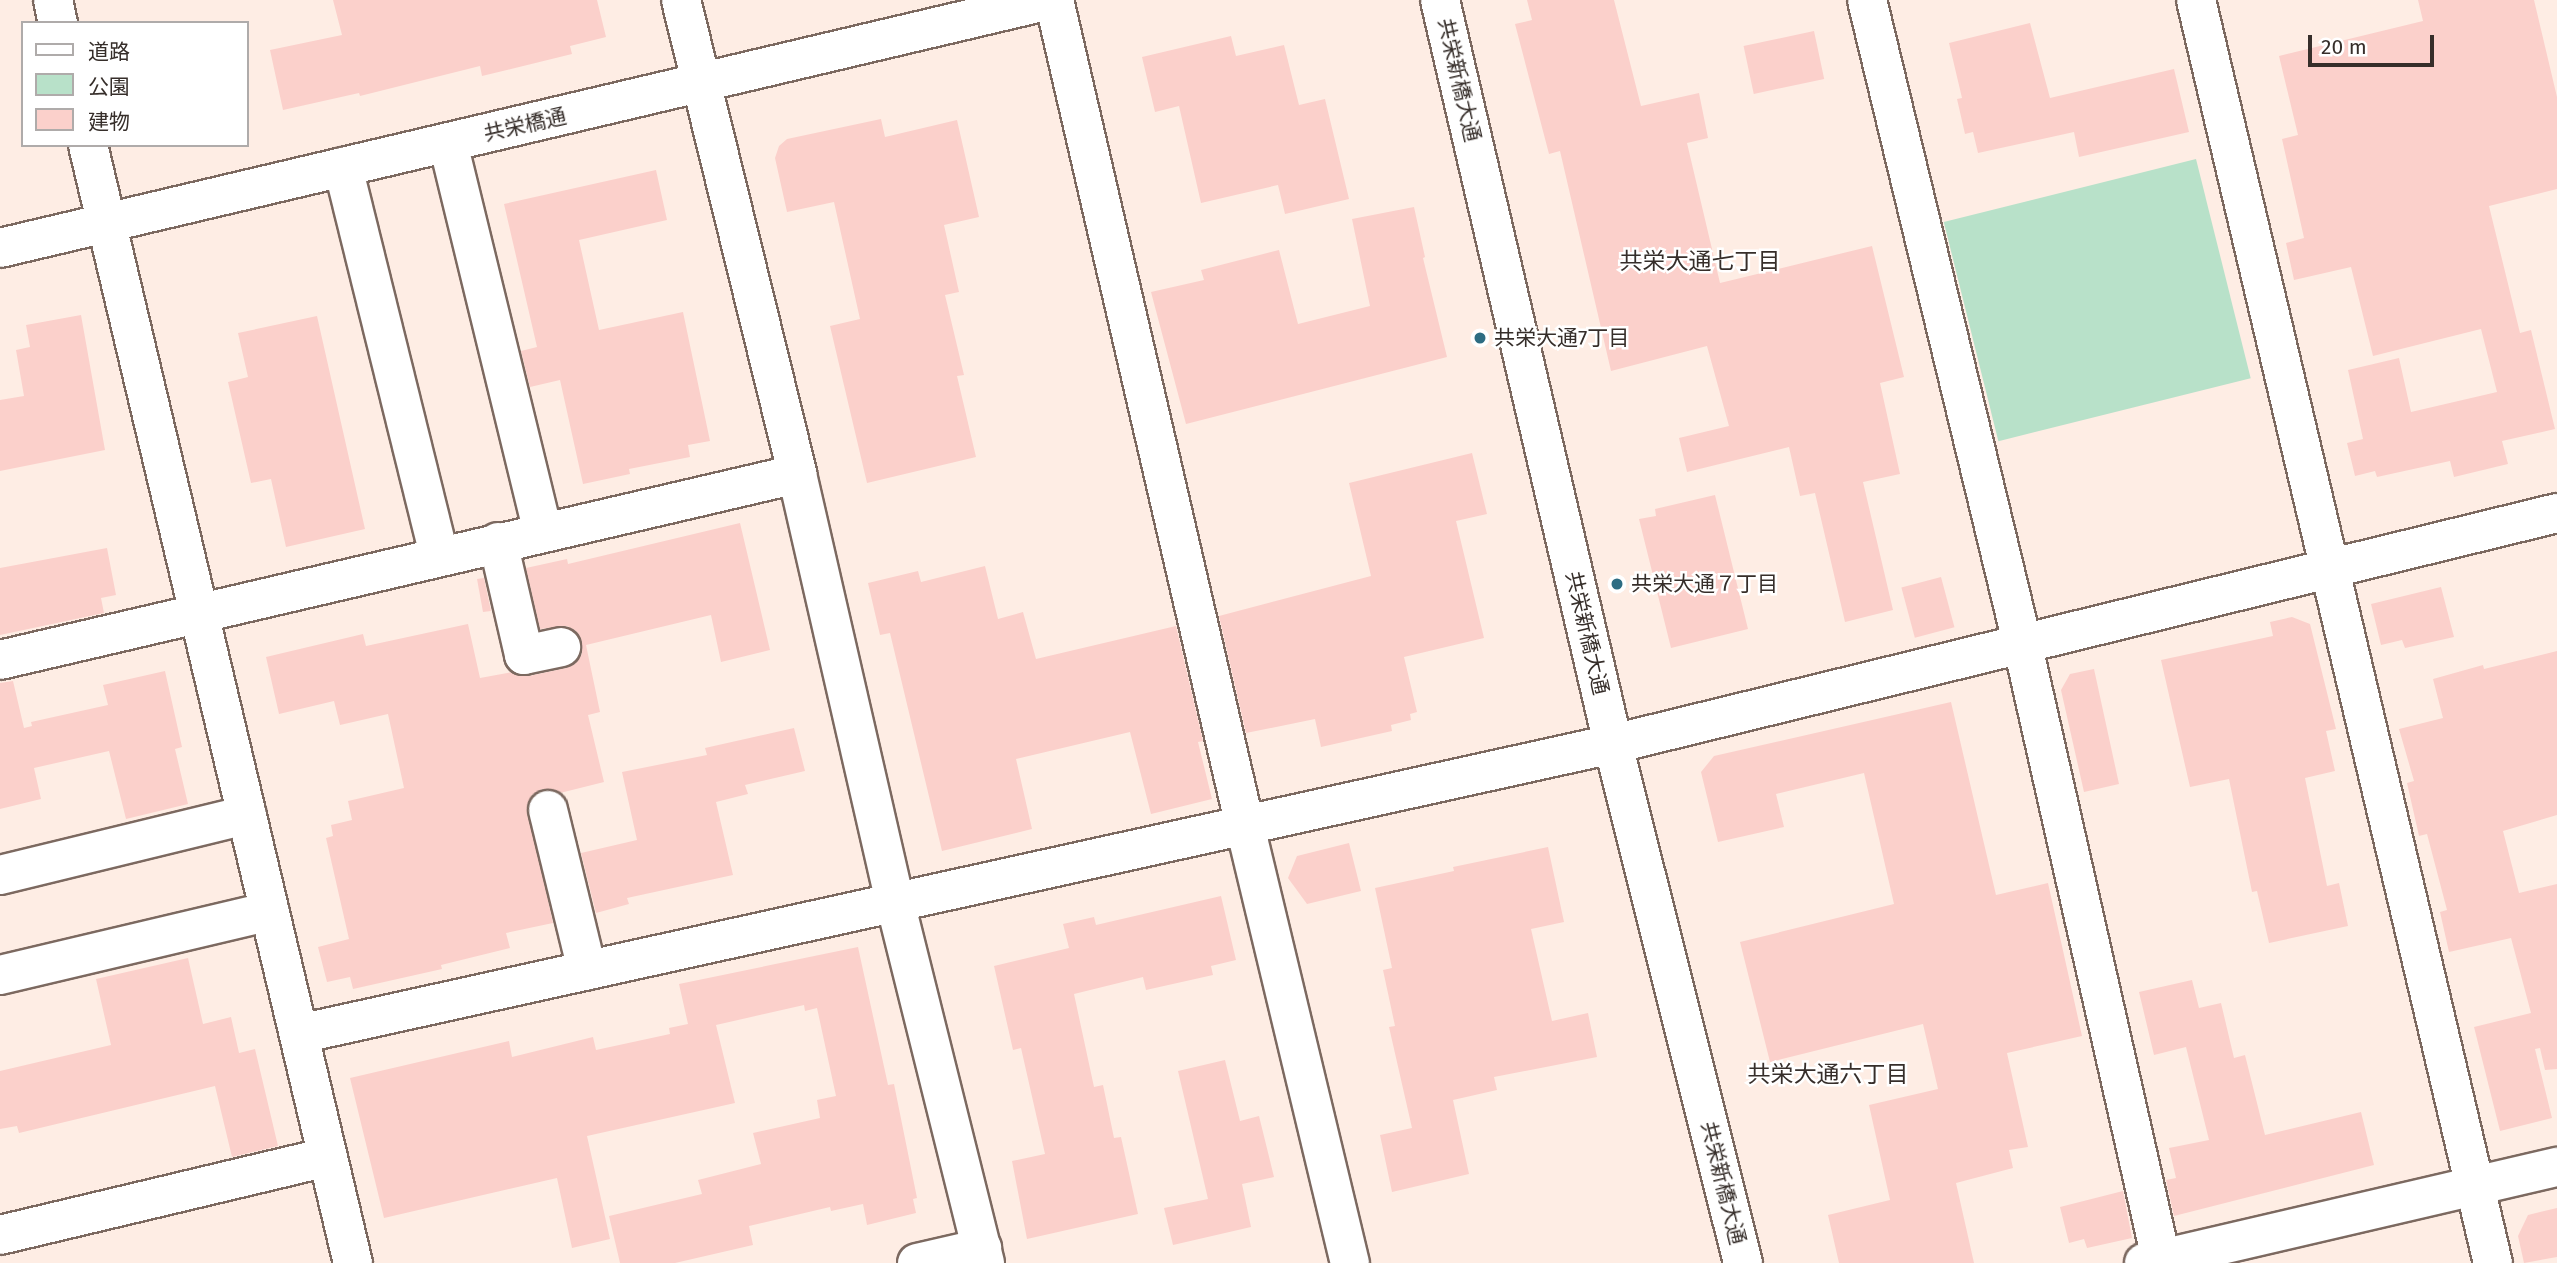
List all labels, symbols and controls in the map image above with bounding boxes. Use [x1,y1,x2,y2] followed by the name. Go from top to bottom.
[1433,16,1485,144] street label: 共栄新橋大通
[21,21,248,147] legend
[2312,21,2438,65] scale bar
[2321,34,2367,60] text: 20 m
[88,39,130,65] text: 道路
[88,74,130,100] text: 公園
[481,103,569,147] street label: 共栄橋通
[88,109,130,135] text: 建物
[1620,247,1780,275] district label: 共栄大通七丁目
[1494,325,1629,351] place label: 共栄大通7丁目
[1472,330,1488,346] marker: 共栄大通7丁目
[1561,569,1613,697] street label: 共栄新橋大通
[1631,571,1778,597] place label: 共栄大通７丁目
[1609,576,1625,592] marker: 共栄大通７丁目
[1748,1060,1908,1088] district label: 共栄大通六丁目
[1696,1119,1750,1247] street label: 共栄新橋大通

